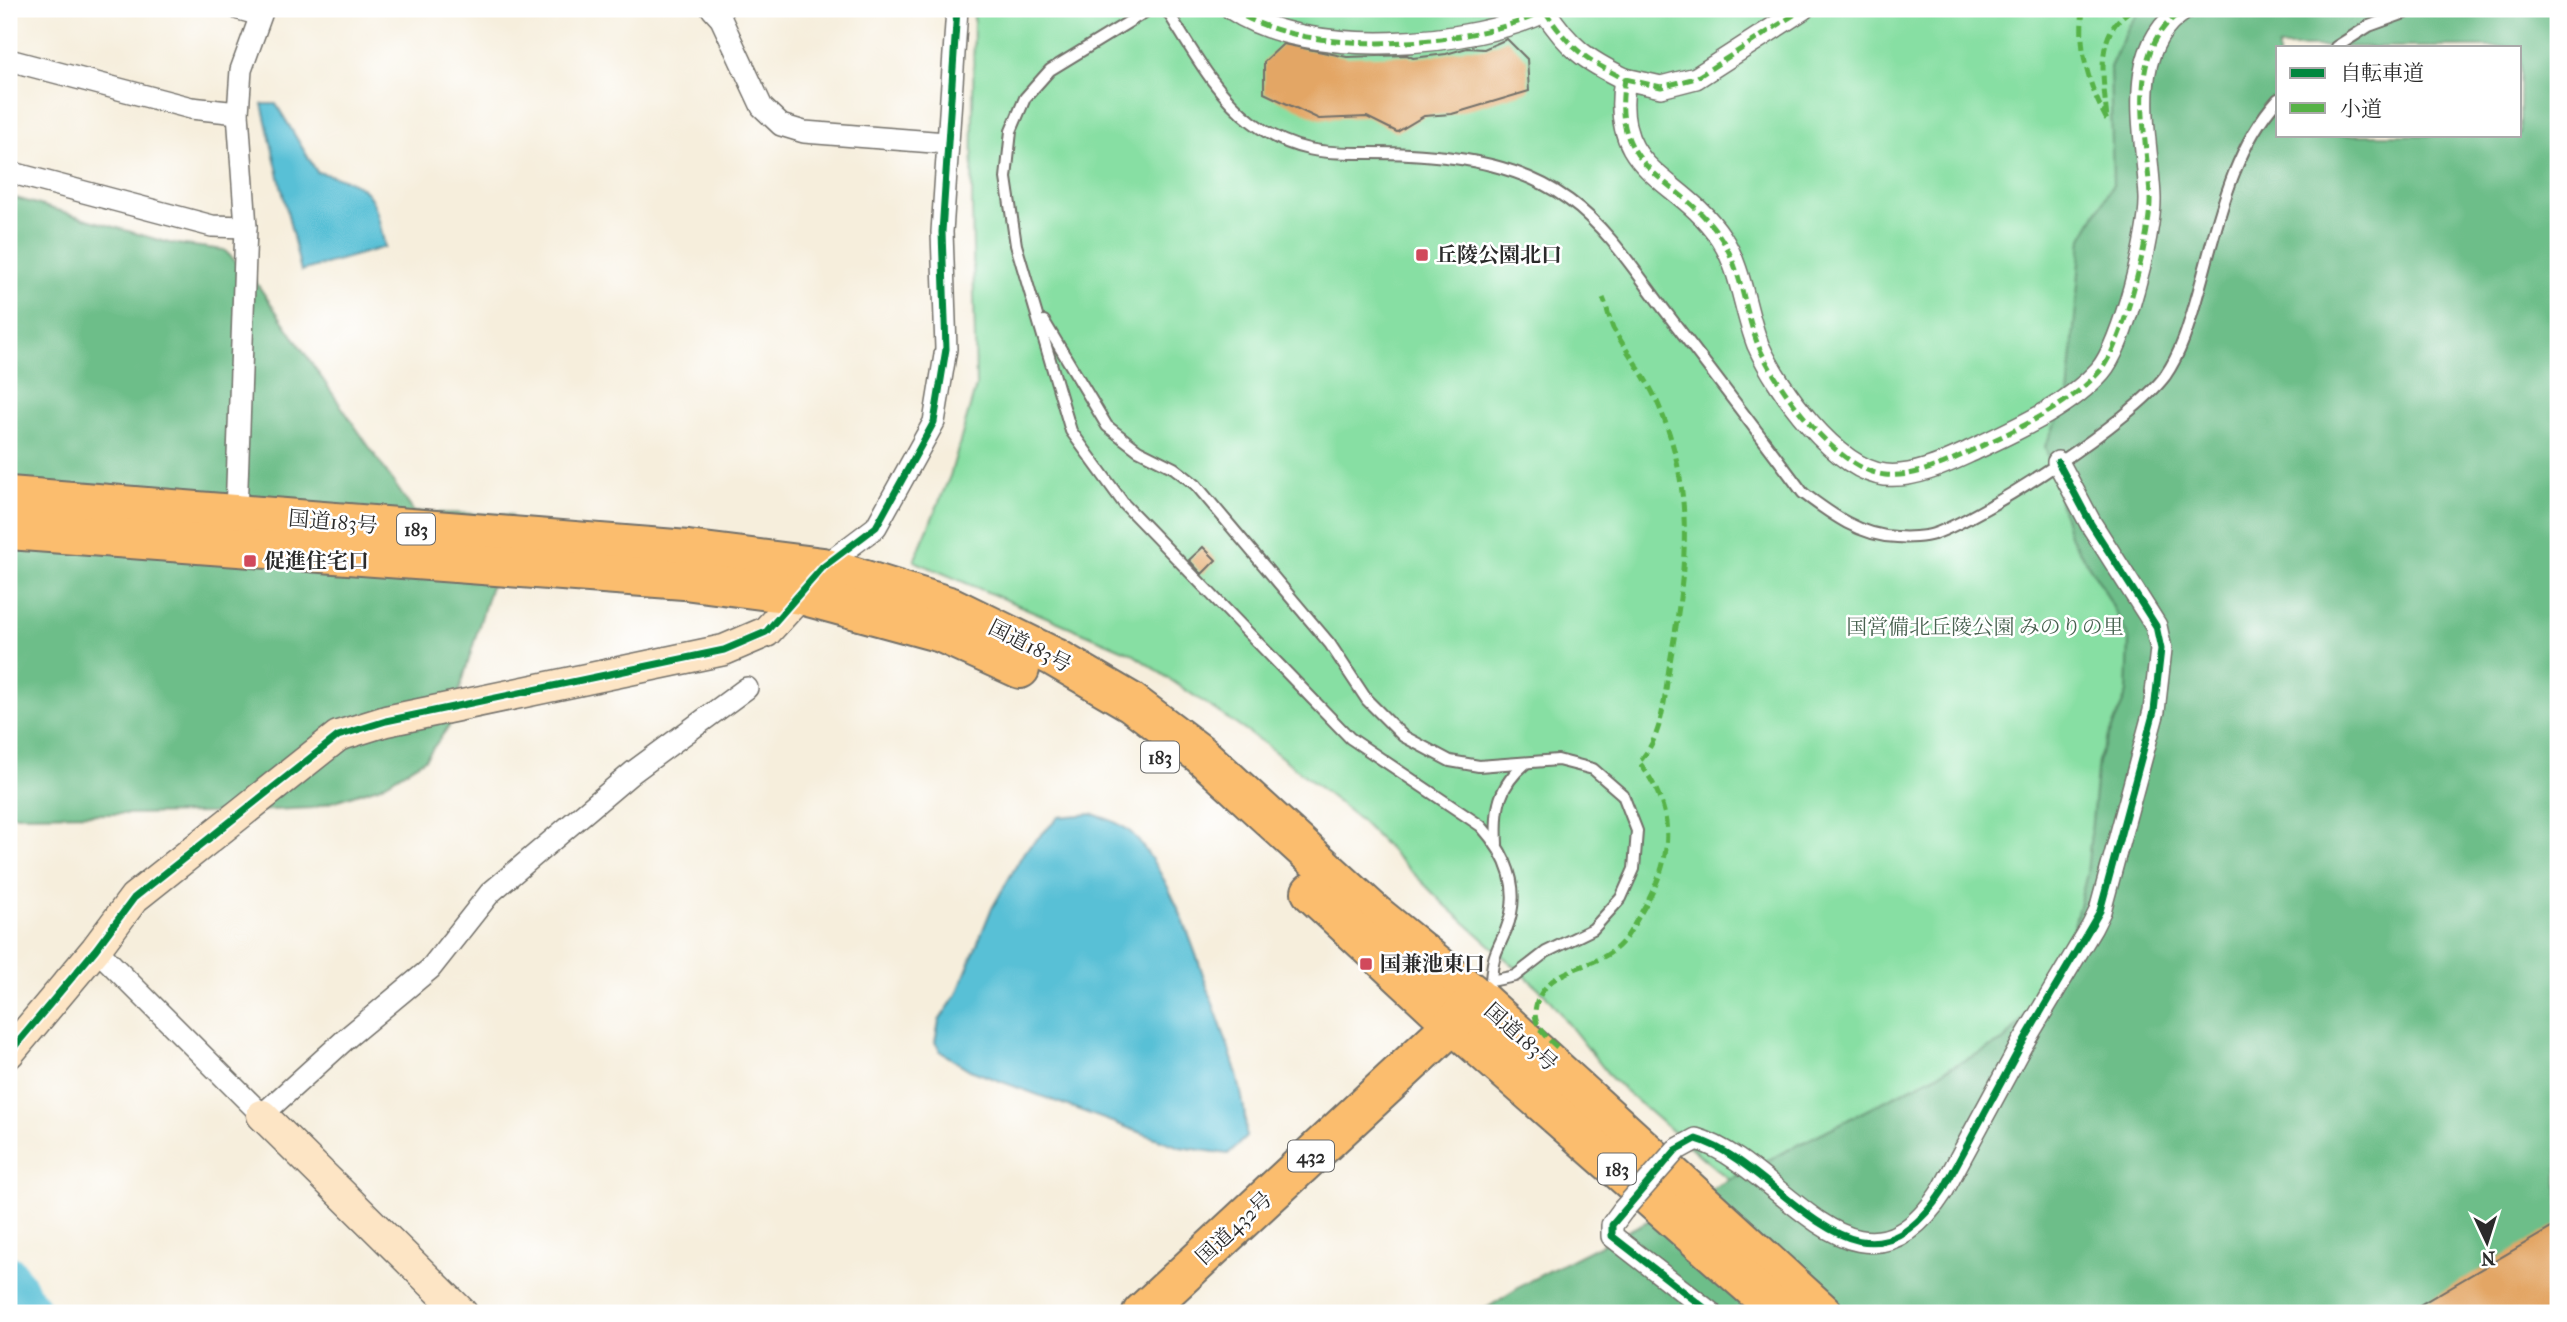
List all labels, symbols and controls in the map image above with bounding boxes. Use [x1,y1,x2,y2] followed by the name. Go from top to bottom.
[2276,46,2522,136] legend
[2340,61,2424,85] text: 自転車道
[2340,97,2382,121] text: 小道
[1436,243,1562,267] place label: 丘陵公園北口
[1414,247,1430,263] marker: 丘陵公園北口
[287,506,379,538] street label: 国道183号
[397,514,435,544] road number: 183
[264,549,369,573] place label: 促進住宅口
[242,553,258,569] marker: 促進住宅口
[985,615,1075,677] street label: 国道183号
[1846,615,2124,639] park label: 国営備北丘陵公園 みのりの里
[1141,742,1179,772] road number: 183
[1380,952,1485,976] place label: 国兼池東口
[1358,956,1374,972] marker: 国兼池東口
[1480,998,1562,1076] street label: 国道183号
[1288,1140,1334,1172] road number: 432
[1598,1154,1636,1184] road number: 183
[1191,1187,1277,1269] street label: 国道432号
[2452,1206,2522,1276] north arrow
[2480,1246,2496,1269] text: N

